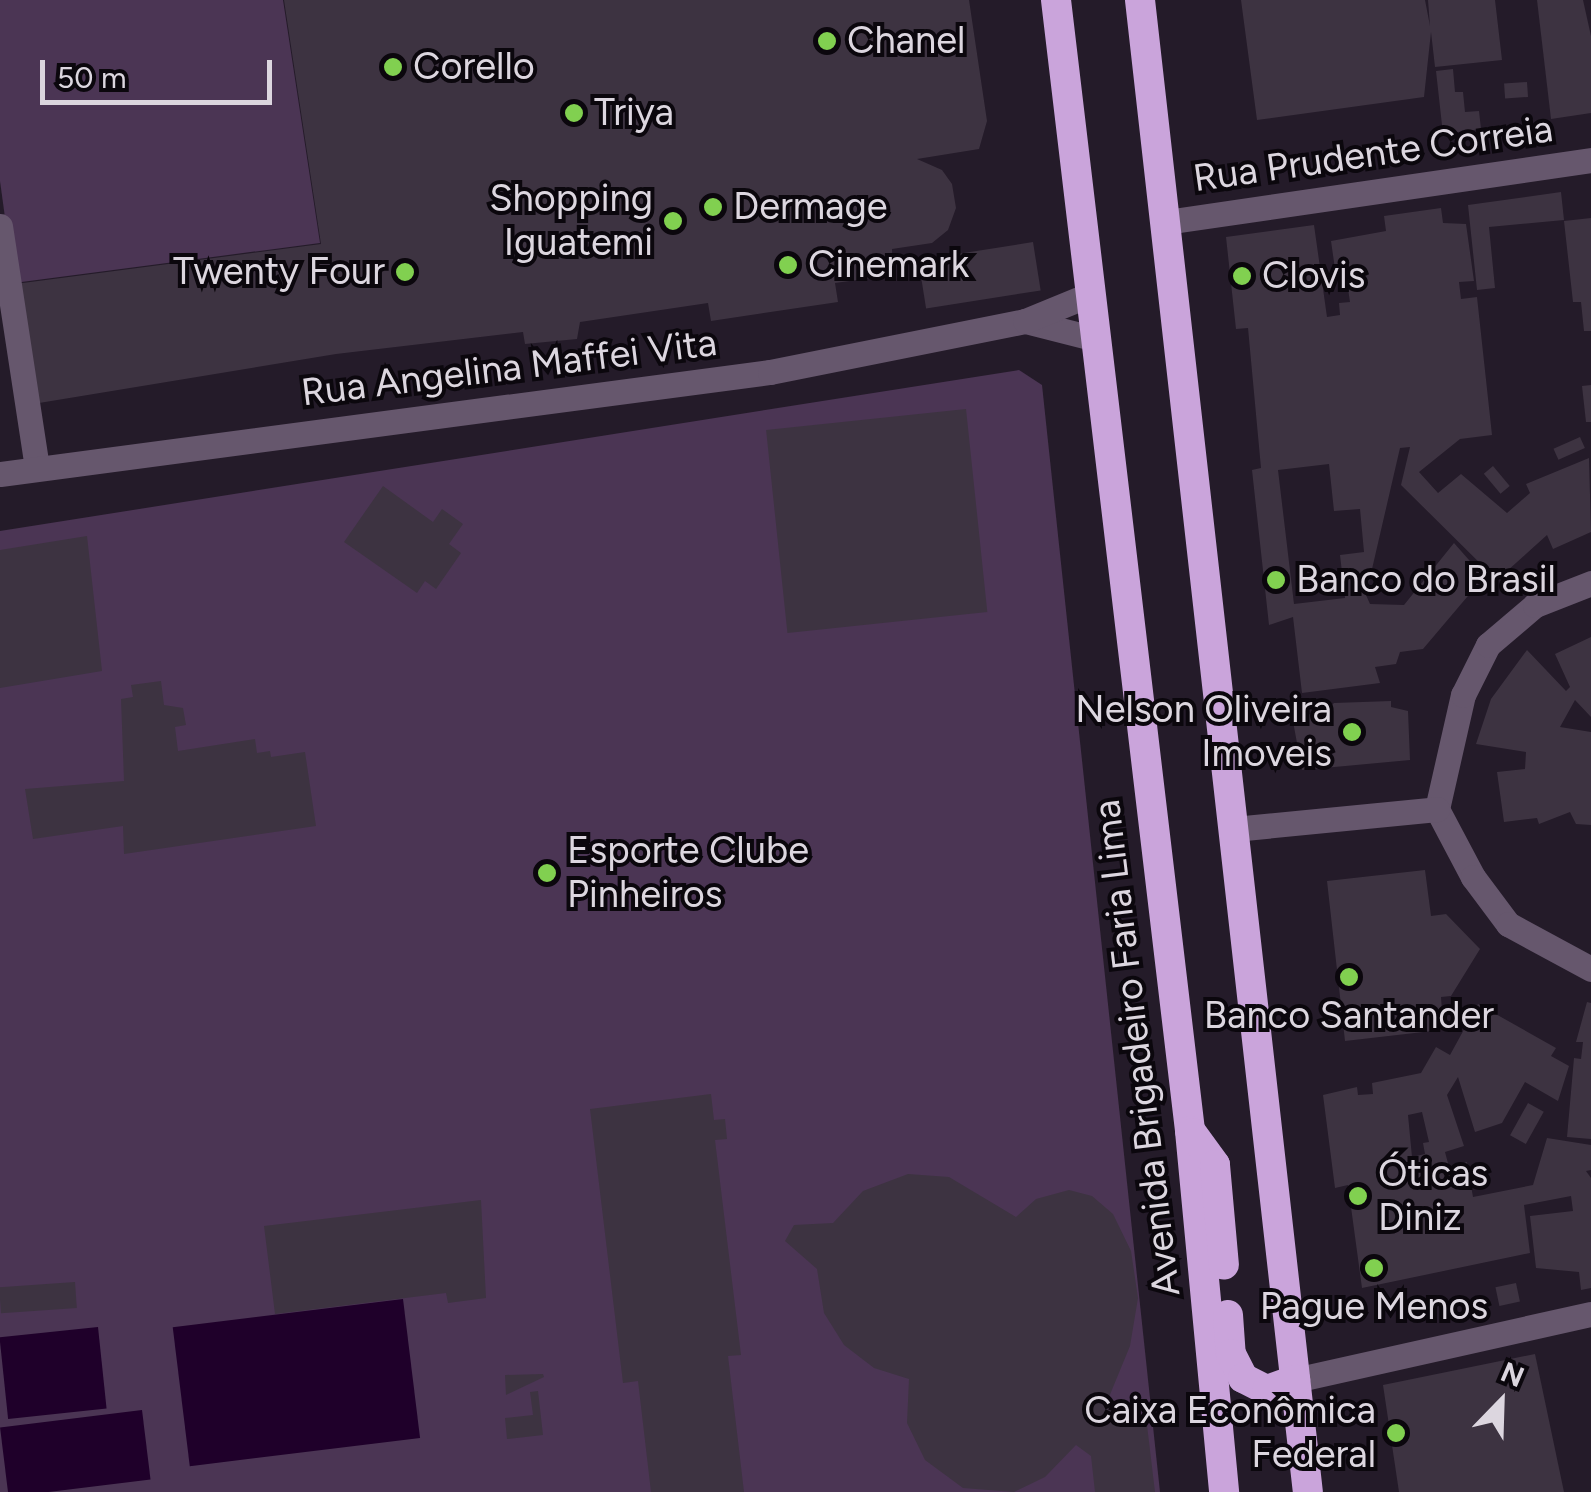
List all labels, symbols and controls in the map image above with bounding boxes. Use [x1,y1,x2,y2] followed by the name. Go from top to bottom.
[847,18,965,64] place label: Chanel
[816,30,838,52] marker: Chanel
[45,40,278,102] scale bar
[413,44,535,90] place label: Corello
[382,56,404,78] marker: Corello
[57,59,126,96] text: 50 m
[594,90,674,136] place label: Triya
[563,102,585,124] marker: Triya
[1190,106,1556,202] street label: Rua Prudente Correia
[489,176,653,266] place label: Shopping Iguatemi
[733,184,888,230] place label: Dermage
[702,196,724,218] marker: Dermage
[662,210,684,232] marker: Shopping Iguatemi
[808,242,969,288] place label: Cinemark
[173,249,385,295] place label: Twenty Four
[1262,253,1366,299] place label: Clovis
[777,254,799,276] marker: Cinemark
[394,261,416,283] marker: Twenty Four
[1231,265,1253,287] marker: Clovis
[299,320,719,416] street label: Rua Angelina Maffei Vita
[1296,557,1556,603] place label: Banco do Brasil
[1265,569,1287,591] marker: Banco do Brasil
[1075,687,1332,776] place label: Nelson Oliveira Imoveis
[1341,721,1363,743] marker: Nelson Oliveira Imoveis
[1084,797,1190,1299] street label: Avenida Brigadeiro Faria Lima
[567,828,809,918] place label: Esporte Clube Pinheiros
[536,862,558,884] marker: Esporte Clube Pinheiros
[1338,966,1360,988] marker: Banco Santander
[1204,993,1494,1039] place label: Banco Santander
[1378,1151,1488,1240] place label: Óticas Diniz
[1347,1185,1369,1207] marker: Óticas Diniz
[1363,1257,1385,1279] marker: Pague Menos
[1260,1284,1488,1330] place label: Pague Menos
[1451,1352,1551,1452] north arrow
[1496,1355,1529,1394] text: N
[1084,1388,1376,1478] place label: Caixa Econômica Federal
[1385,1422,1407,1444] marker: Caixa Econômica Federal

